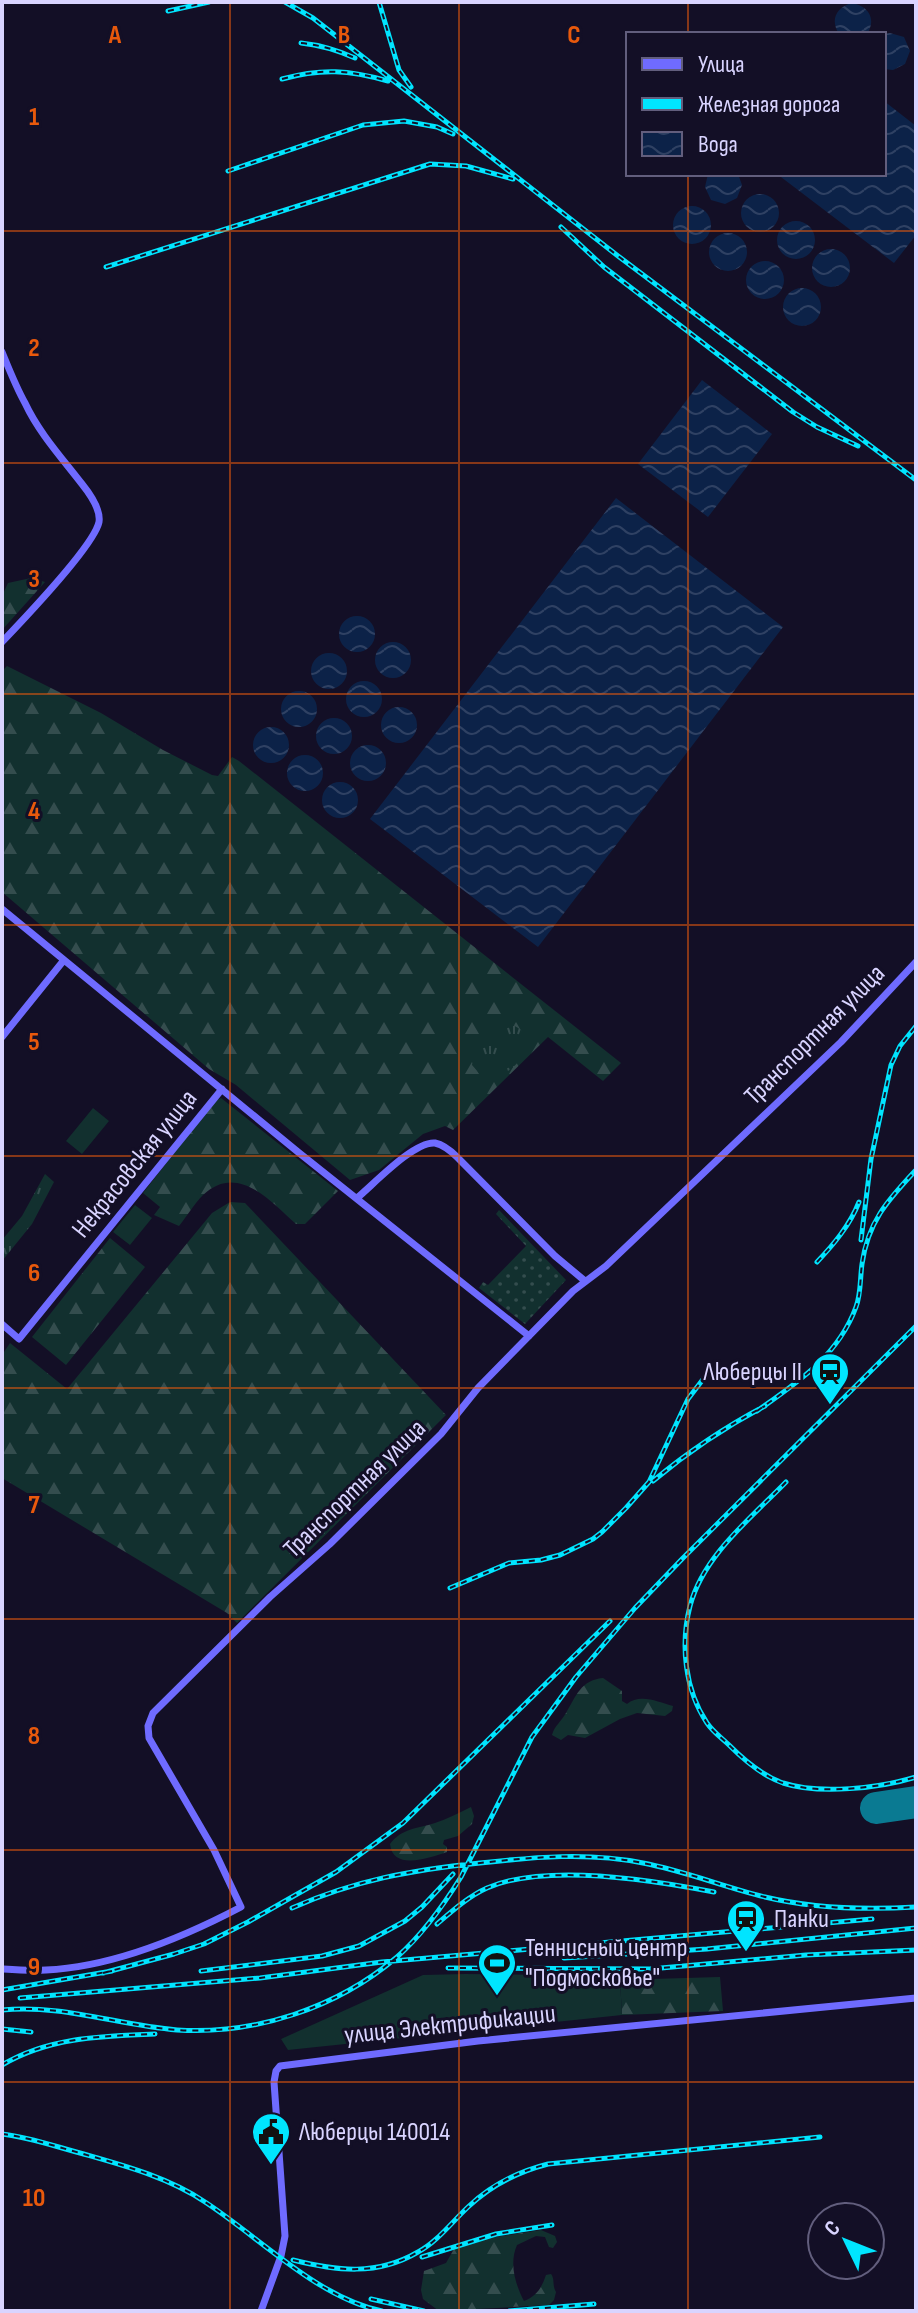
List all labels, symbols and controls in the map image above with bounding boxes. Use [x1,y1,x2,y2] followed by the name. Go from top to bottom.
[108,20,122,51] text: A
[338,20,350,51] text: B
[567,20,581,51] text: C
[626,32,886,176] legend
[698,50,744,79] text: Улица
[698,90,840,119] text: Железная дорога
[29,102,39,133] text: 1
[698,130,738,159] text: Вода
[28,333,40,364] text: 2
[28,564,40,595] text: 3
[28,796,40,827] text: 4
[738,958,892,1112] street label: Транспортная улица
[28,1027,40,1058] text: 5
[66,1084,204,1244] street label: Некрасовская улица
[28,1258,40,1289] text: 6
[809,1351,851,1406] station icon: Люберцы II
[703,1357,802,1388] place label: Люберцы II
[277,1413,433,1565] street label: Транспортная улица
[28,1490,40,1521] text: 7
[28,1721,40,1752] text: 8
[725,1898,767,1953] station icon: Панки
[774,1904,829,1935] place label: Панки
[525,1933,688,1994] place label: Теннисный центр "Подмосковье"
[476,1942,518,1997] sports icon: Теннисный центр "Подмосковье"
[28,1952,40,1983] text: 9
[343,1998,557,2052] street label: улица Электрификации
[250,2111,292,2166] public building icon: Люберцы 140014
[298,2117,450,2148] place label: Люберцы 140014
[23,2183,45,2214] text: 10
[806,2201,886,2281] north arrow
[819,2215,846,2242] text: С

